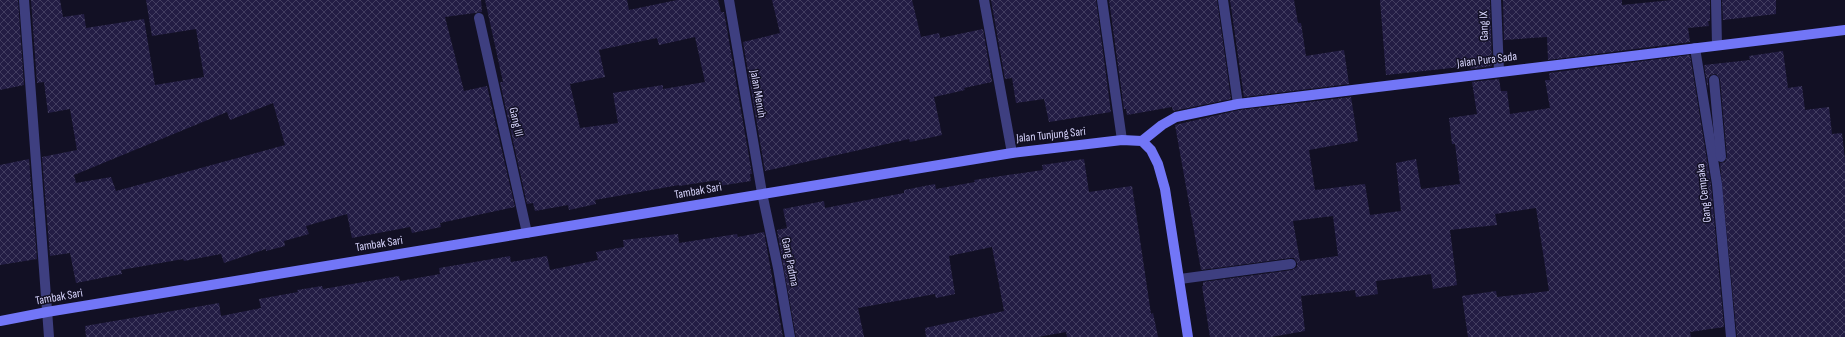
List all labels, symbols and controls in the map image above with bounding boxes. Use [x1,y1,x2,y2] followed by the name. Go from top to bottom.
[1476,10,1492,41] street label: Gang IX
[1455,49,1518,71] street label: Jalan Pura Sada
[746,68,770,119] street label: Jalan Menuh
[505,106,527,138] street label: Gang III
[1015,124,1086,146] street label: Jalan Tunjung Sari
[1693,162,1715,223] street label: Gang Cempaka
[673,179,723,203] street label: Tambak Sari
[354,233,404,255] street label: Tambak Sari
[778,236,802,288] street label: Gang Padma
[34,285,84,309] street label: Tambak Sari

